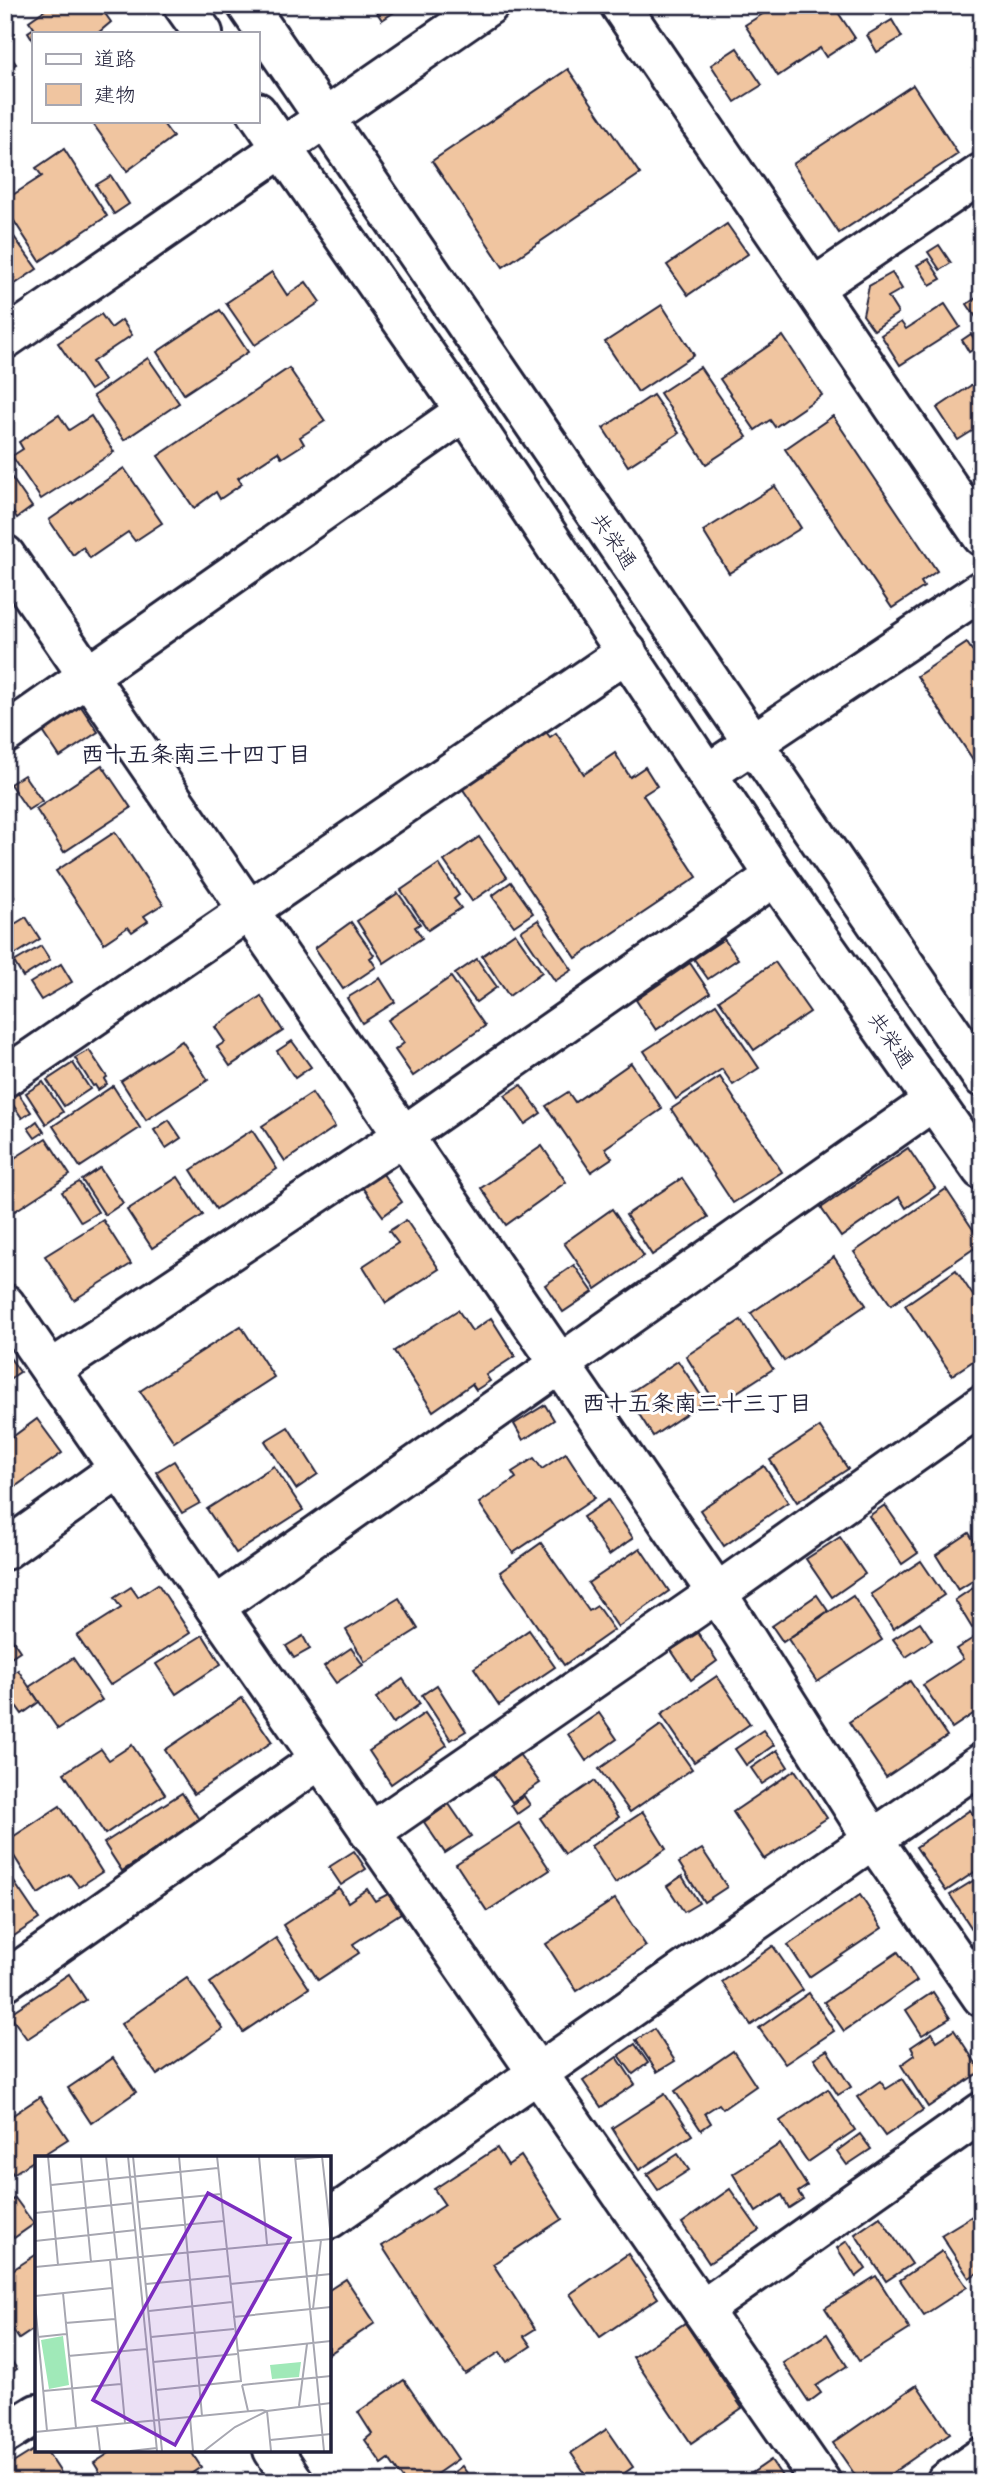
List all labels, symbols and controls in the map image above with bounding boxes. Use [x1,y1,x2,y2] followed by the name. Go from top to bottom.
[32,32,259,122] legend
[94,47,136,71] text: 道路
[94,83,136,107] text: 建物
[586,508,642,574] street label: 共栄通
[81,741,311,768] district label: 西十五条南三十四丁目
[863,1007,919,1073] street label: 共栄通
[582,1390,812,1417] district label: 西十五条南三十三丁目
[35,2156,331,2452] inset map

